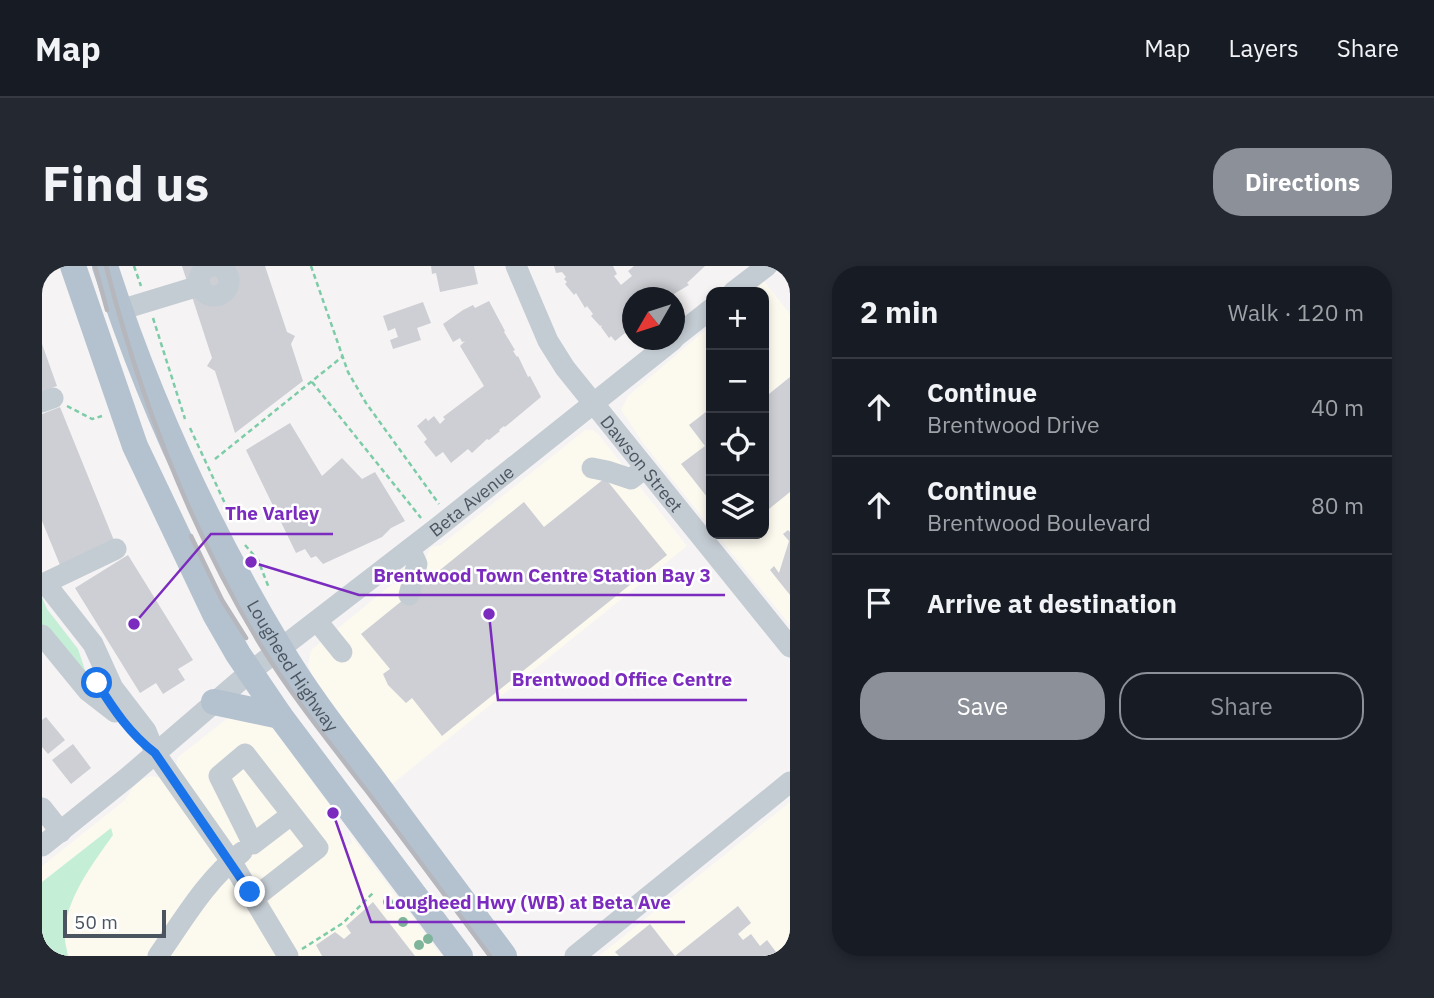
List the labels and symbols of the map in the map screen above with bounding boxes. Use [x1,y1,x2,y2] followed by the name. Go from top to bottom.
[622,287,685,350] north arrow
[596,410,688,517] street label: Dawson Street
[424,460,518,541] street label: Beta Avenue
[211,494,333,534] callout: The Varley
[225,501,320,525] text: The Varley
[359,555,725,595] callout: Brentwood Town Centre Station Bay 3
[373,563,711,587] text: Brentwood Town Centre Station Bay 3
[242,596,344,736] street label: Lougheed Highway
[498,660,747,700] callout: Brentwood Office Centre
[81,667,112,698] route start
[512,667,732,691] text: Brentwood Office Centre
[234,876,265,907] route end
[371,882,685,922] callout: Lougheed Hwy (WB) at Beta Ave
[385,890,671,914] text: Lougheed Hwy (WB) at Beta Ave
[63,907,166,939] scale bar

